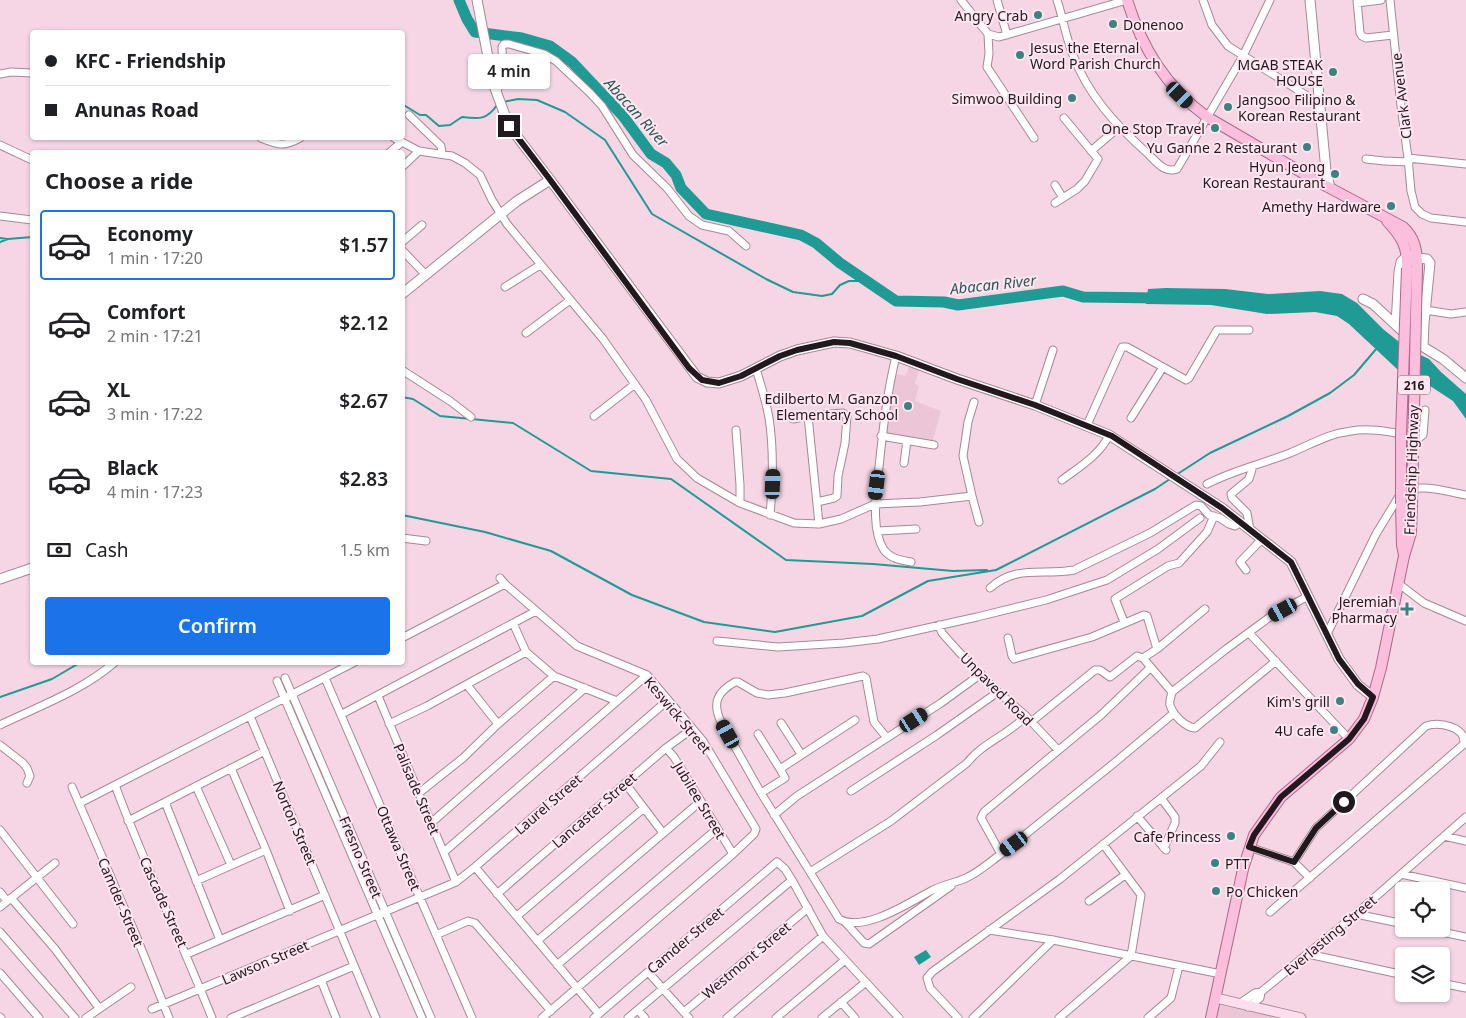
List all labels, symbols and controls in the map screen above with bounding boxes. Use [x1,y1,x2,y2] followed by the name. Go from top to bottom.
[954,6,1028,25] place label: Angry Crab
[1032,9,1044,21] marker: Angry Crab
[1123,15,1184,34] place label: Donenoo
[1107,18,1119,30] marker: Donenoo
[1028,38,1161,73] place label: Jesus the Eternal Word Parish Church
[75,48,226,74] text: KFC - Friendship
[1014,49,1026,61] marker: Jesus the Eternal Word Parish Church
[1386,52,1416,140] street label: Clark Avenue
[468,54,550,88] callout: 4 min
[1238,55,1323,90] place label: MGAB STEAK HOUSE
[487,60,531,82] text: 4 min
[1327,66,1339,78] marker: MGAB STEAK HOUSE
[600,72,674,152] water label: Abacan River
[1164,79,1196,111] car
[952,89,1062,108] place label: Simwoo Building
[1236,90,1361,125] place label: Jangsoo Filipino & Korean Restaurant
[1066,92,1078,104] marker: Simwoo Building
[75,97,199,123] text: Anunas Road
[1222,101,1234,113] marker: Jangsoo Filipino & Korean Restaurant
[498,115,520,137] route end
[1101,119,1205,138] place label: One Stop Travel
[1209,122,1221,134] marker: One Stop Travel
[1147,138,1297,157] place label: Yu Ganne 2 Restaurant
[1301,141,1313,153] marker: Yu Ganne 2 Restaurant
[1202,157,1325,192] place label: Hyun Jeong Korean Restaurant
[45,165,193,195] text: Choose a ride
[1329,168,1341,180] marker: Hyun Jeong Korean Restaurant
[1262,197,1381,216] place label: Amethy Hardware
[1385,200,1397,212] marker: Amethy Hardware
[107,221,193,247] text: Economy
[47,223,92,268] icon: car
[339,232,388,258] text: $1.57
[107,247,203,269] text: 1 min · 17:20
[948,269,1038,299] water label: Abacan River
[107,299,186,325] text: Comfort
[47,301,92,346] icon: car
[339,310,388,336] text: $2.12
[107,325,203,347] text: 2 min · 17:21
[1398,376,1430,394] road number: 216
[107,377,130,403] text: XL
[47,379,92,424] icon: car
[339,388,388,414] text: $2.67
[764,389,898,424] place label: Edilberto M. Ganzon Elementary School
[902,400,914,412] marker: Edilberto M. Ganzon Elementary School
[107,403,203,425] text: 3 min · 17:22
[1399,404,1423,535] street label: Friendship Highway
[107,455,158,481] text: Black
[47,457,92,502] icon: car
[339,466,388,492] text: $2.83
[764,469,781,499] car
[867,469,886,501] car
[107,481,203,503] text: 4 min · 17:23
[45,536,73,564] icon: cash
[85,537,129,563] text: Cash
[340,539,390,561] text: 1.5 km
[1331,592,1398,627] place label: Jeremiah Pharmacy
[1266,596,1299,624] car
[45,597,390,655] button: Confirm
[1401,603,1413,615] marker: Jeremiah Pharmacy
[956,648,1038,730] street label: Unpaved Road
[640,673,716,757] street label: Keswick Street
[1266,692,1330,711] place label: Kim's grill
[1334,695,1346,707] marker: Kim's grill
[897,706,930,734] car
[714,717,741,751] car
[1275,721,1324,740] place label: 4U cafe
[1328,724,1340,736] marker: 4U cafe
[389,740,445,838] street label: Palisade Street
[668,756,731,842] street label: Jubilee Street
[548,768,640,852] street label: Lancaster Street
[510,769,586,839] street label: Laurel Street
[269,778,321,868] street label: Norton Street
[1333,791,1355,813] route start
[373,803,425,893] street label: Ottawa Street
[335,813,387,901] street label: Fresno Street
[1133,827,1221,846] place label: Cafe Princess
[997,829,1030,859] car
[1225,830,1237,842] marker: Cafe Princess
[136,854,192,950] street label: Cascade Street
[1225,854,1250,873] place label: PTT
[94,855,148,949] street label: Camder Street
[1209,857,1221,869] marker: PTT
[1226,882,1298,901] place label: Po Chicken
[1395,882,1450,1002] map controls
[1395,882,1450,937] button: locate
[1210,885,1222,897] marker: Po Chicken
[1280,891,1380,979] street label: Everlasting Street
[643,902,727,978] street label: Camder Street
[698,917,794,1003] street label: Westmont Street
[219,935,311,989] street label: Lawson Street
[1395,947,1450,1002] button: layers

